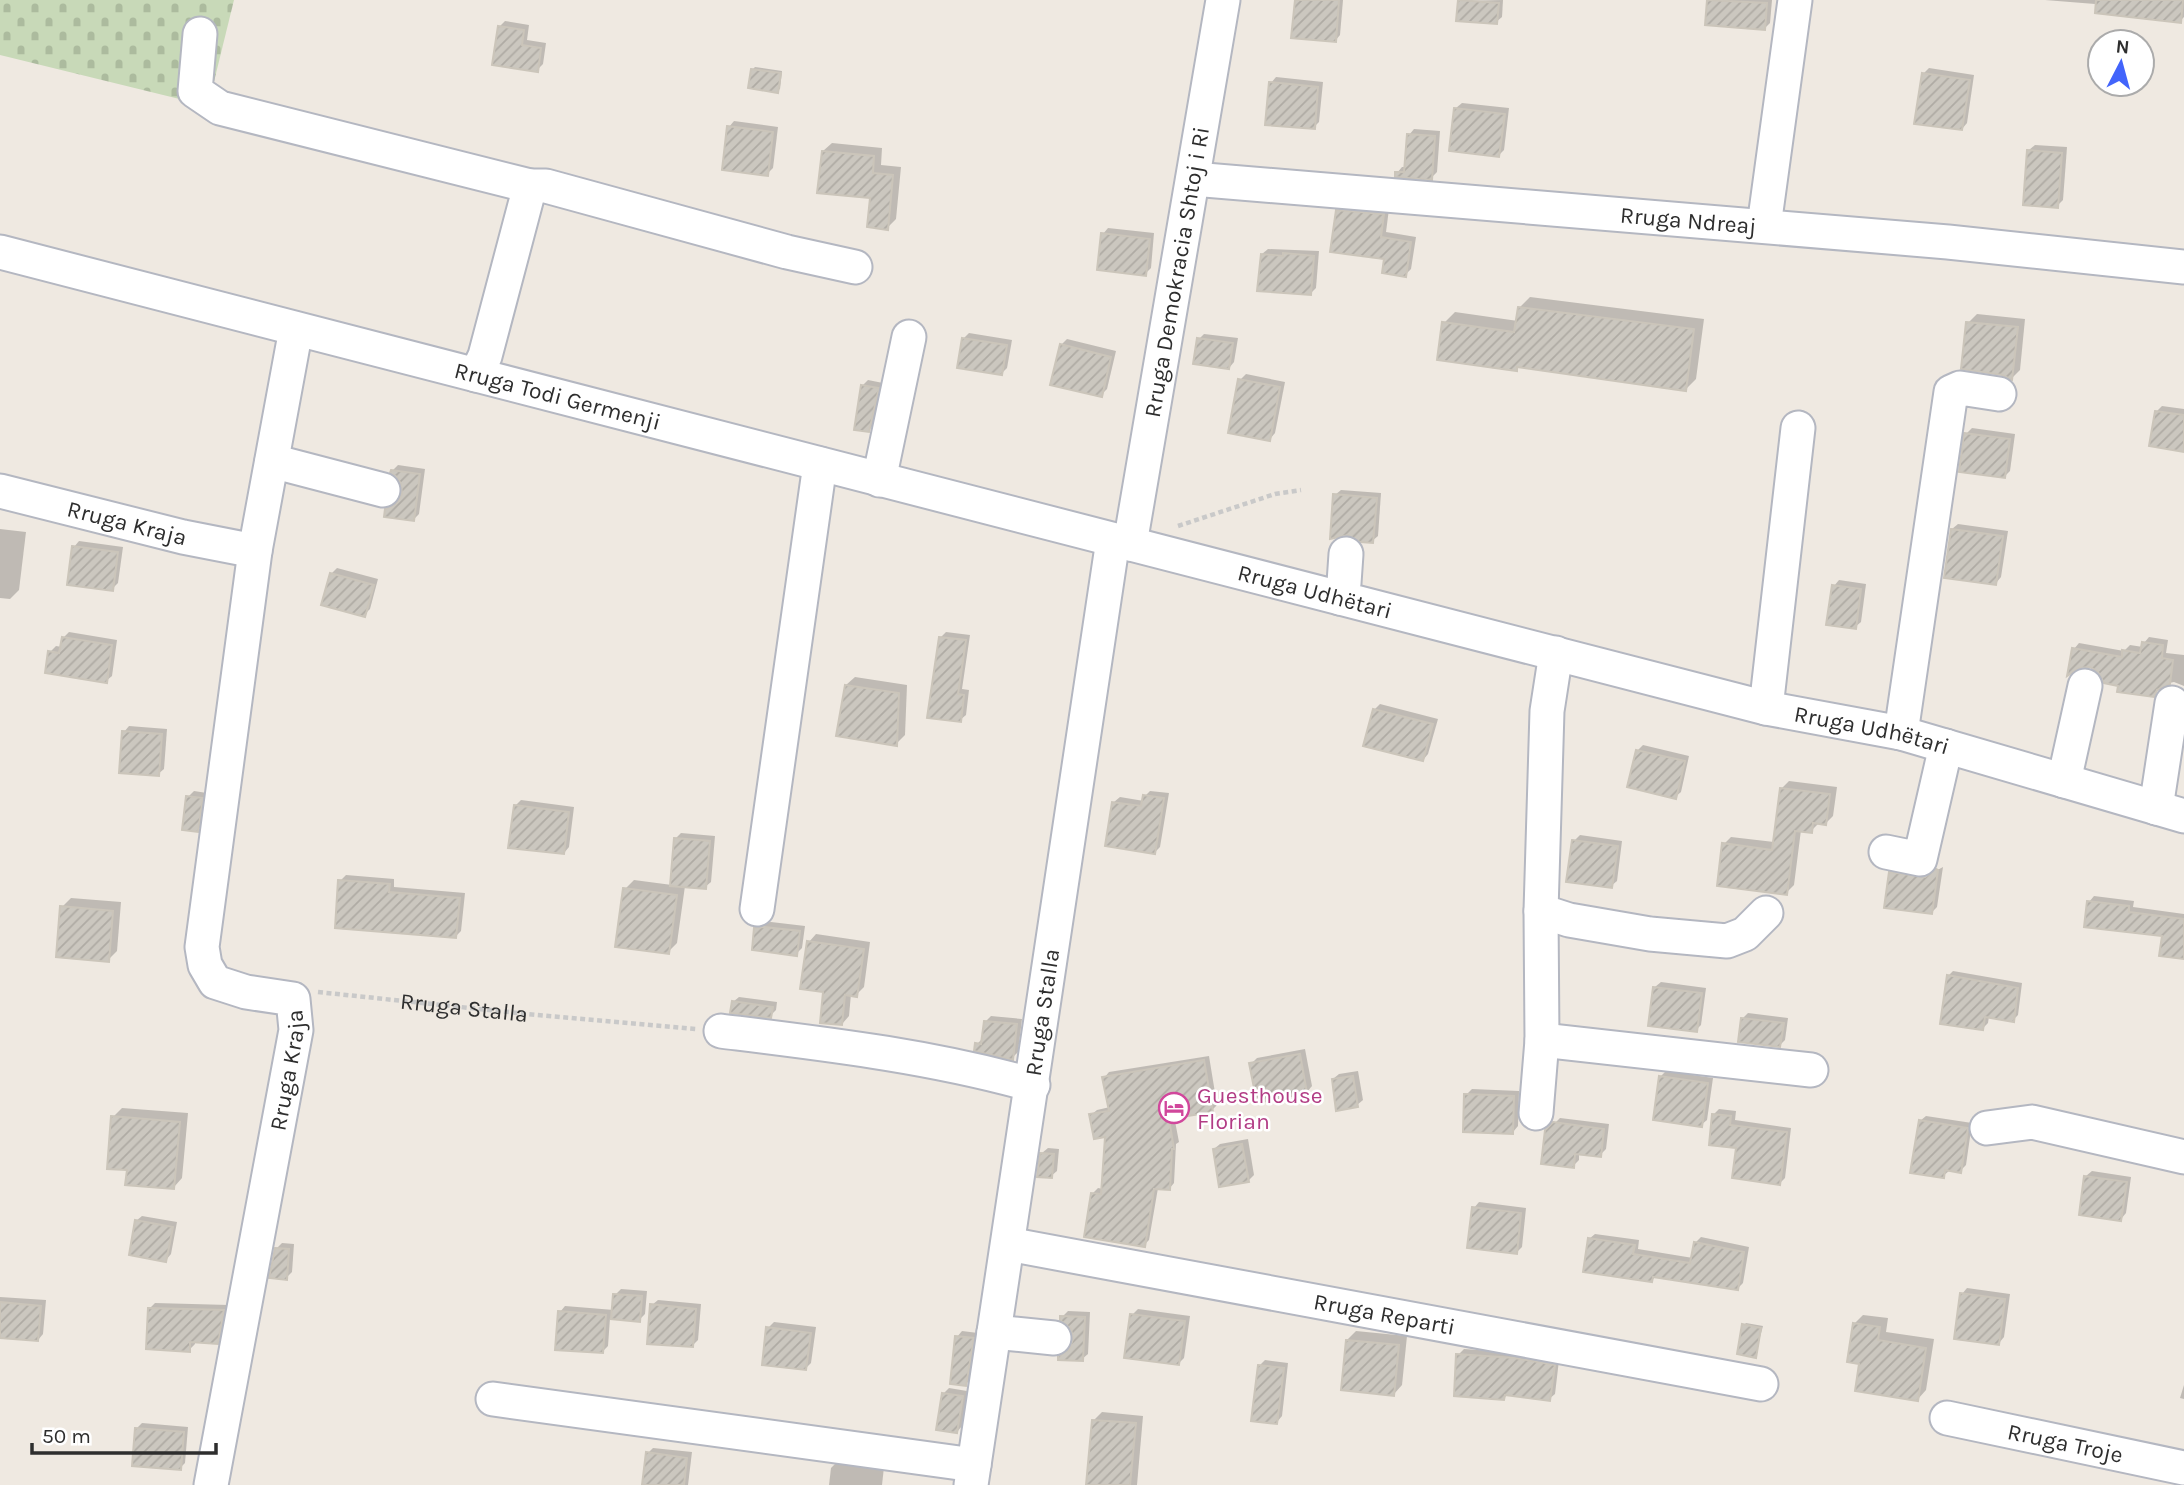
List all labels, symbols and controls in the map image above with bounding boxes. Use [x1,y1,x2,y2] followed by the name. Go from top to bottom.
[2086,28,2156,98] north arrow
[2115,35,2131,59] text: N
[1138,125,1215,419] street label: Rruga Demokracia Shtoj i Ri
[1619,201,1758,239] street label: Rruga Ndreaj
[452,356,664,436] street label: Rruga Todi Germenji
[64,495,190,551] street label: Rruga Kraja
[1235,559,1395,624] street label: Rruga Udhëtari
[1792,700,1953,760] street label: Rruga Udhëtari
[1019,947,1065,1078] street label: Rruga Stalla
[399,987,529,1028] street label: Rruga Stalla
[264,1008,310,1133] street label: Rruga Kraja
[1197,1082,1323,1135] place label: Guesthouse Florian
[1157,1091,1191,1125] hotel icon: Guesthouse Florian
[1312,1288,1457,1340] street label: Rruga Reparti
[32,1412,215,1456] scale bar
[2005,1418,2126,1468] street label: Rruga Troje
[42,1424,91,1448] text: 50 m

